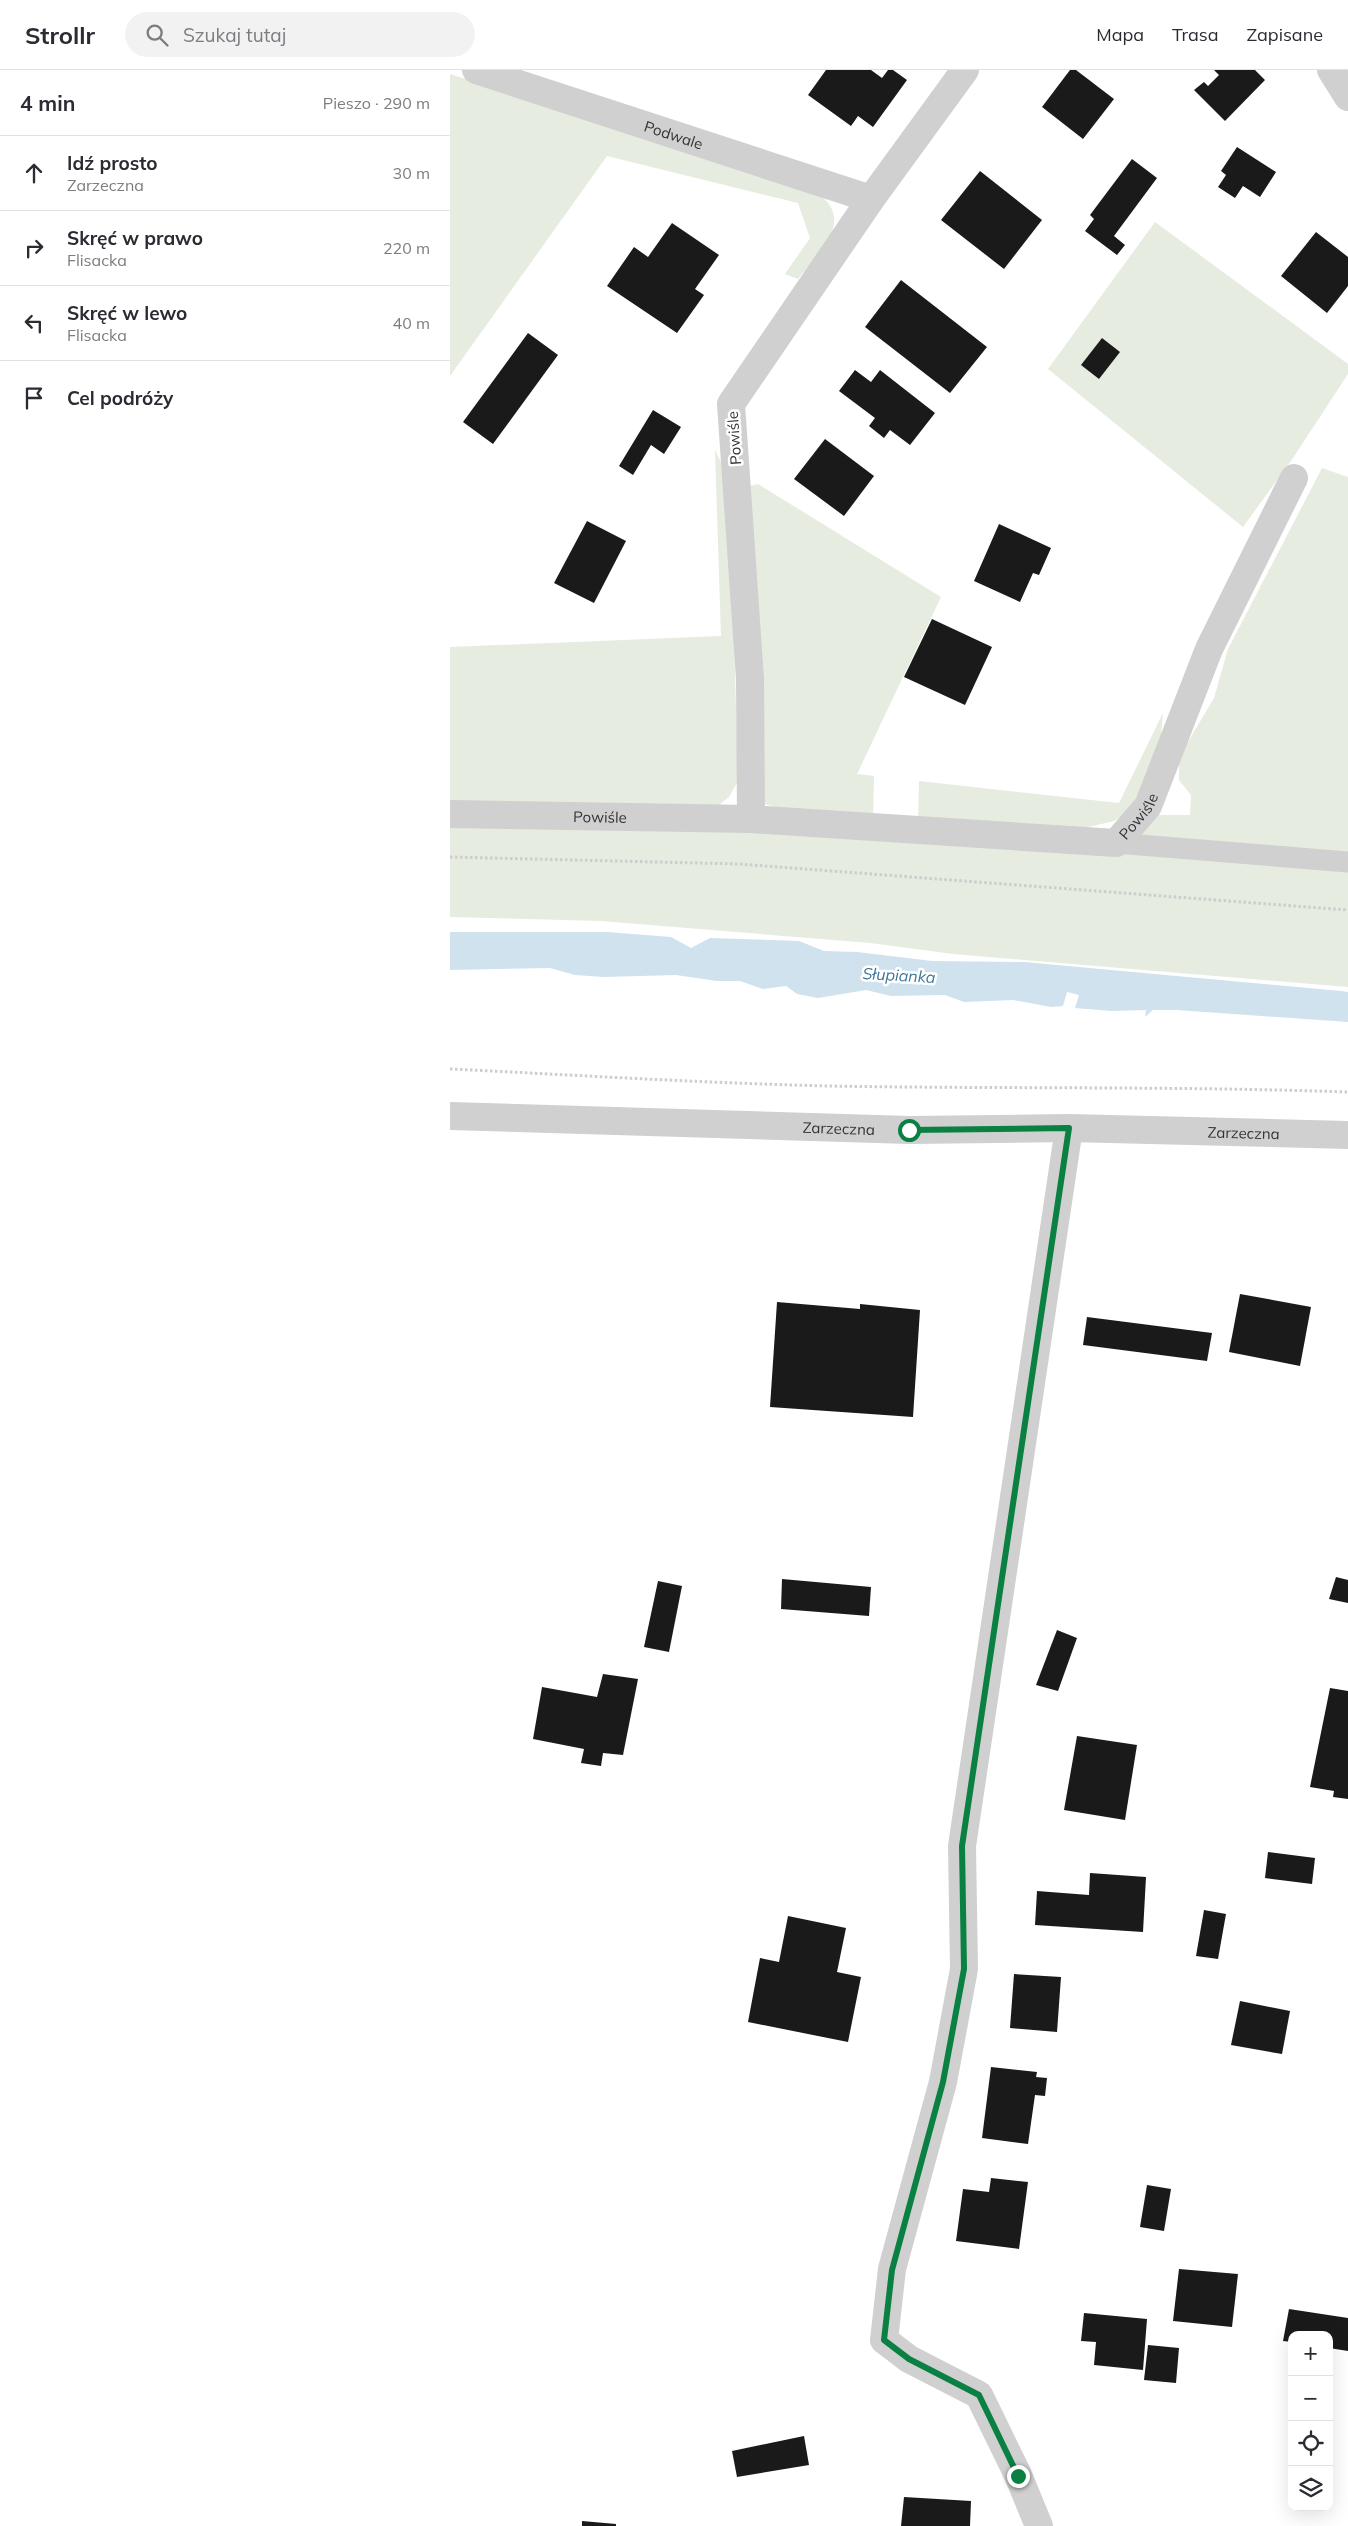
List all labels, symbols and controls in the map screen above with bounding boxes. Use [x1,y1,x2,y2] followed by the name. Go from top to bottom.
[125,12,475,57] search box
[25,20,95,50] text: Strollr
[143,21,171,49] icon: search
[183,23,286,47] text: Szukaj tutaj
[1096,23,1144,46] text: Mapa
[1172,23,1219,46] text: Trasa
[1247,23,1323,46] text: Zapisane
[20,90,75,116] text: 4 min
[323,93,430,113] text: Pieszo · 290 m
[642,116,706,153] street label: Podwale
[67,151,158,175] text: Idź prosto
[20,159,48,187] icon: ahead
[393,163,430,183] text: 30 m
[67,175,144,195] text: Zarzeczna
[67,226,203,250] text: Skręć w prawo
[20,234,48,262] icon: right
[383,238,430,258] text: 220 m
[67,250,127,270] text: Flisacka
[67,301,187,325] text: Skręć w lewo
[20,309,48,337] icon: left
[393,313,430,333] text: 40 m
[67,325,127,345] text: Flisacka
[20,384,48,412] icon: arrive
[67,386,173,410] text: Cel podróży
[723,411,745,465] street label: Powiśle
[1114,790,1162,843] street label: Powiśle
[573,807,627,826] street label: Powiśle
[862,963,936,987] water label: Słupianka
[802,1117,875,1138] street label: Zarzeczna
[898,1119,921,1142] route start
[1207,1122,1280,1143] street label: Zarzeczna
[1288,2331,1333,2511] map controls
[1288,2331,1333,2376] button: +
[1288,2376,1333,2421] button: −
[1288,2421,1333,2466] button: locate
[1007,2465,1030,2488] route end
[1288,2466,1333,2511] button: layers

